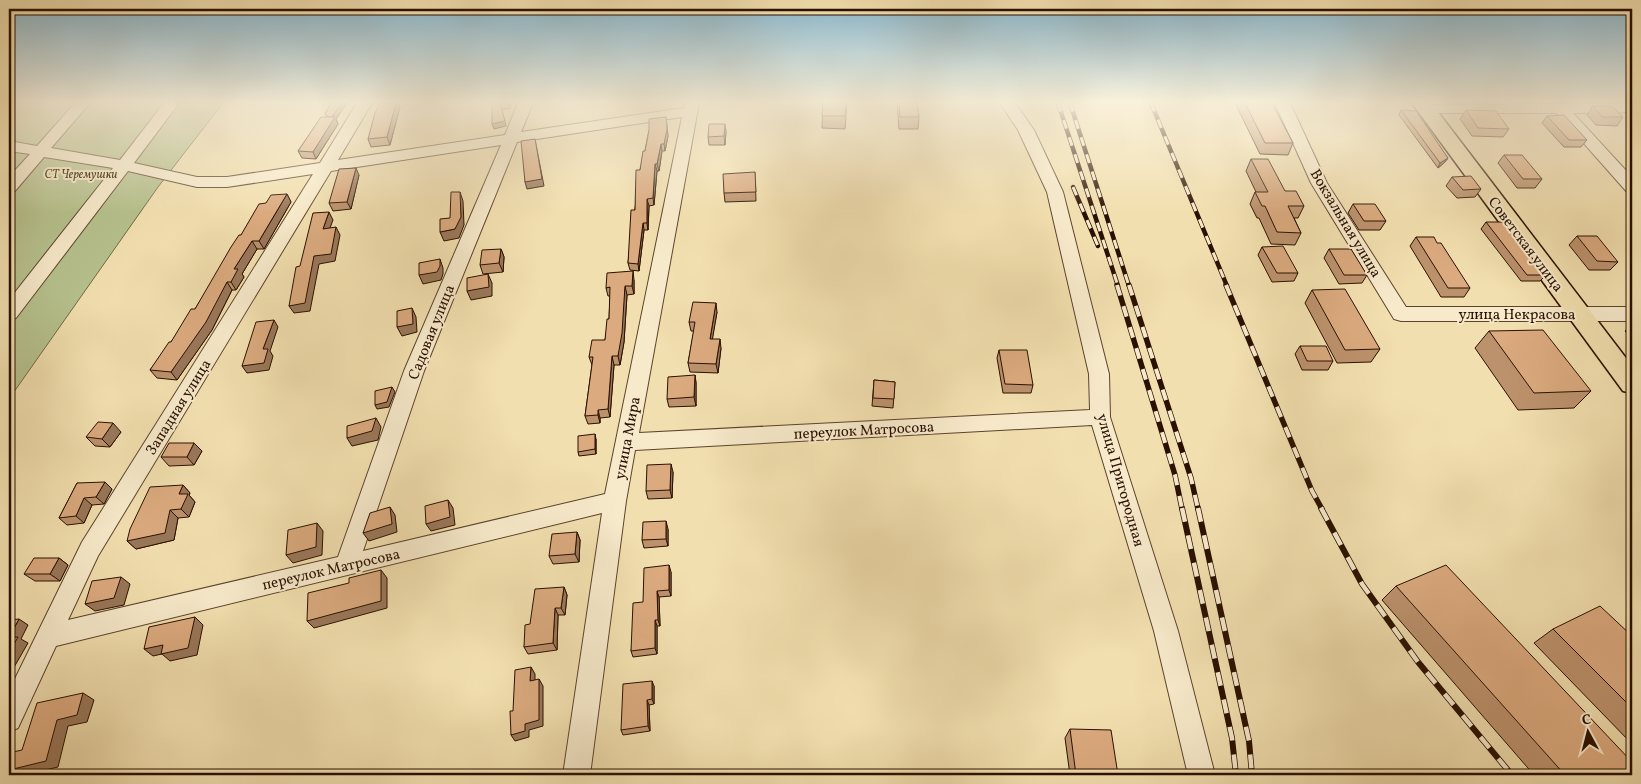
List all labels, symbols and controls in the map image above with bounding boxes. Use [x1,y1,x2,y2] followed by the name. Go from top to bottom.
[1304,165,1386,282] street label: Вокзальная улица
[45,167,117,183] park label: СТ Черемушки
[1482,193,1568,297] street label: Советская улица
[404,282,461,383] street label: Садовая улица
[1459,305,1576,326] street label: улица Некрасова
[141,356,217,460] street label: Западная улица
[610,395,647,481] street label: улица Мира
[1091,411,1149,550] street label: улица Пригородная
[793,417,935,446] street label: переулок Матросова
[260,544,402,597] street label: переулок Матросова
[1564,706,1614,756] north arrow
[1581,711,1592,731] text: С

